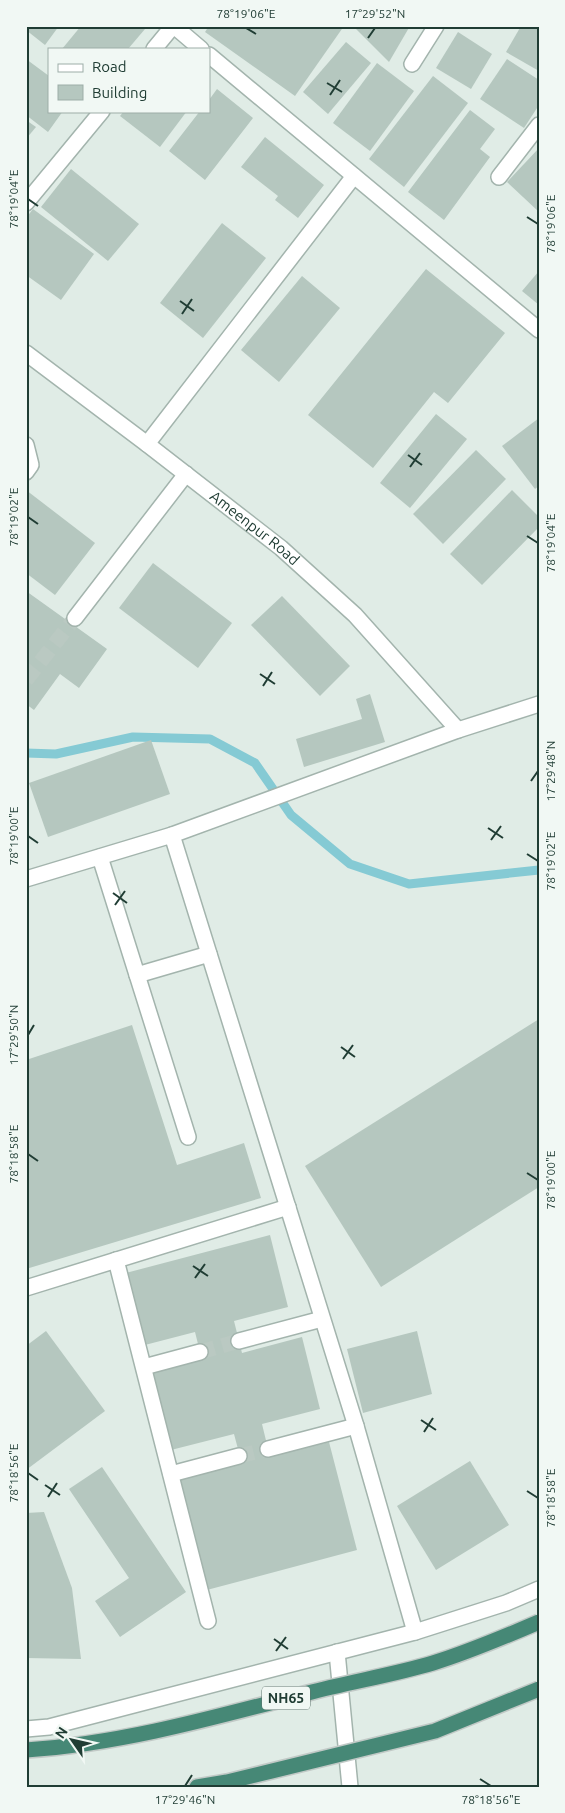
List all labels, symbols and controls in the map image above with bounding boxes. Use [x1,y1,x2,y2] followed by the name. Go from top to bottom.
[217,7,276,20] text: 78°19'06"E
[345,7,405,20] text: 17°29'52"N
[48,48,210,112] legend
[92,58,127,75] text: Road
[92,84,147,101] text: Building
[7,169,20,228] text: 78°19'04"E
[544,194,557,253] text: 78°19'06"E
[7,487,20,546] text: 78°19'02"E
[207,487,303,568] street label: Ameenpur Road
[544,513,557,572] text: 78°19'04"E
[544,741,557,801] text: 17°29'48"N
[7,806,20,865] text: 78°19'00"E
[544,831,557,890] text: 78°19'02"E
[7,1005,20,1065] text: 17°29'50"N
[7,1124,20,1183] text: 78°18'58"E
[544,1150,557,1209] text: 78°19'00"E
[7,1443,20,1502] text: 78°18'56"E
[544,1468,557,1527] text: 78°18'58"E
[262,1686,310,1710] road number: NH65
[48,1716,98,1766] north arrow
[52,1724,71,1742] text: N
[155,1793,215,1806] text: 17°29'46"N
[462,1793,521,1806] text: 78°18'56"E

